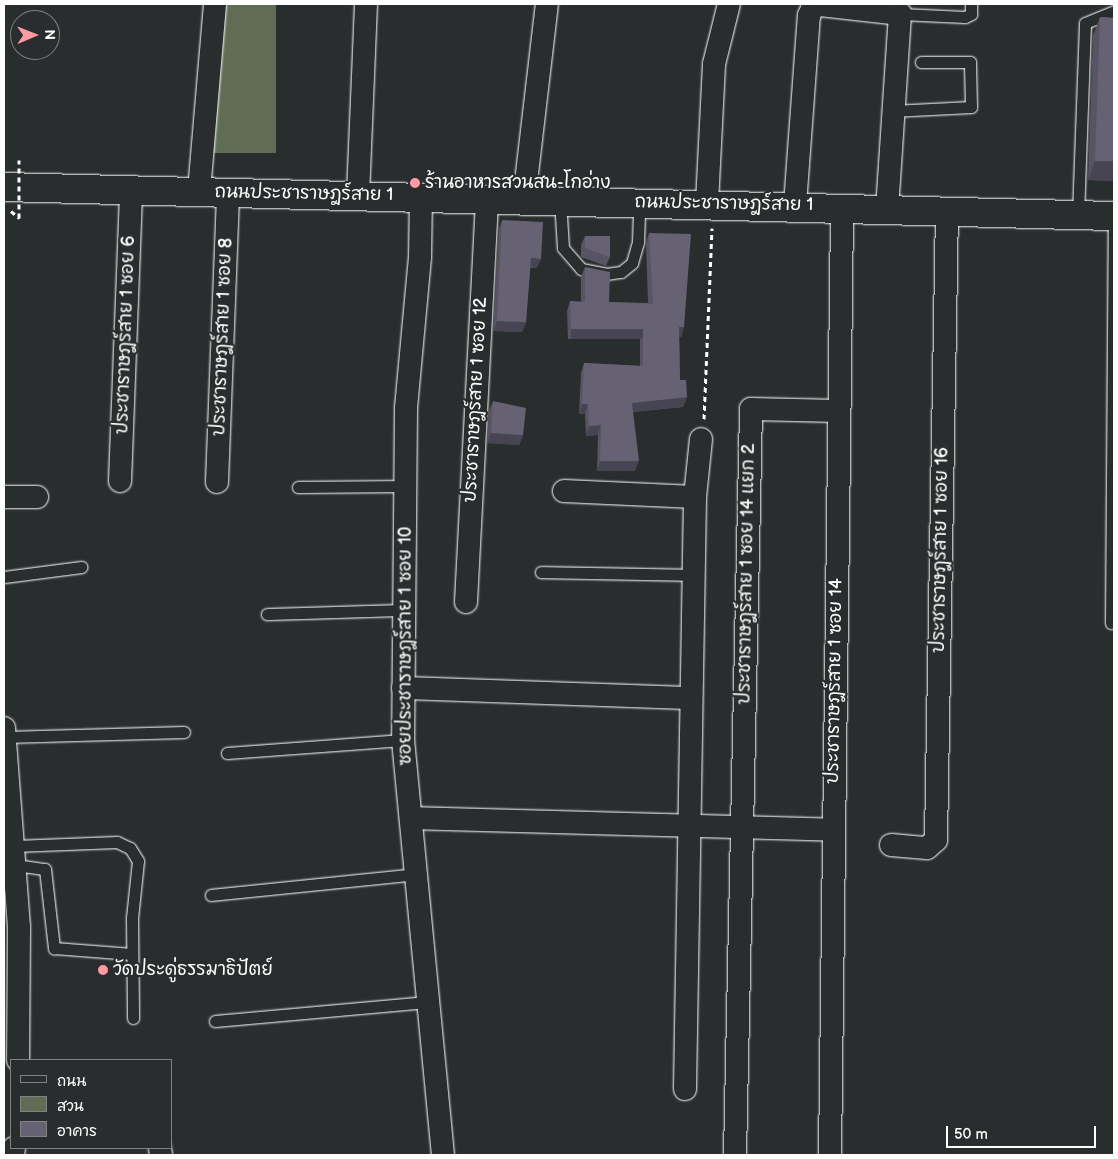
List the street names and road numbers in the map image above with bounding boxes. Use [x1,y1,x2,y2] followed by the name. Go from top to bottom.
[214,182,394,206] street label: ถนนประชาราษฎร์สาย 1
[634,192,814,216] street label: ถนนประชาราษฎร์สาย 1
[112,235,140,435] street label: ประชาราษฎร์สาย 1 ซอย 6
[209,238,237,436] street label: ประชาราษฎร์สาย 1 ซอย 8
[460,297,492,503] street label: ประชาราษฎร์สาย 1 ซอย 12
[734,443,760,705] street label: ประชาราษฎร์สาย 1 ซอย 14 แยก 2
[928,447,954,653] street label: ประชาราษฎร์สาย 1 ซอย 16
[395,527,417,765] street label: ซอยประชาราษฎร์สาย 1 ซอย 10
[822,578,848,784] street label: ประชาราษฎร์สาย 1 ซอย 14

